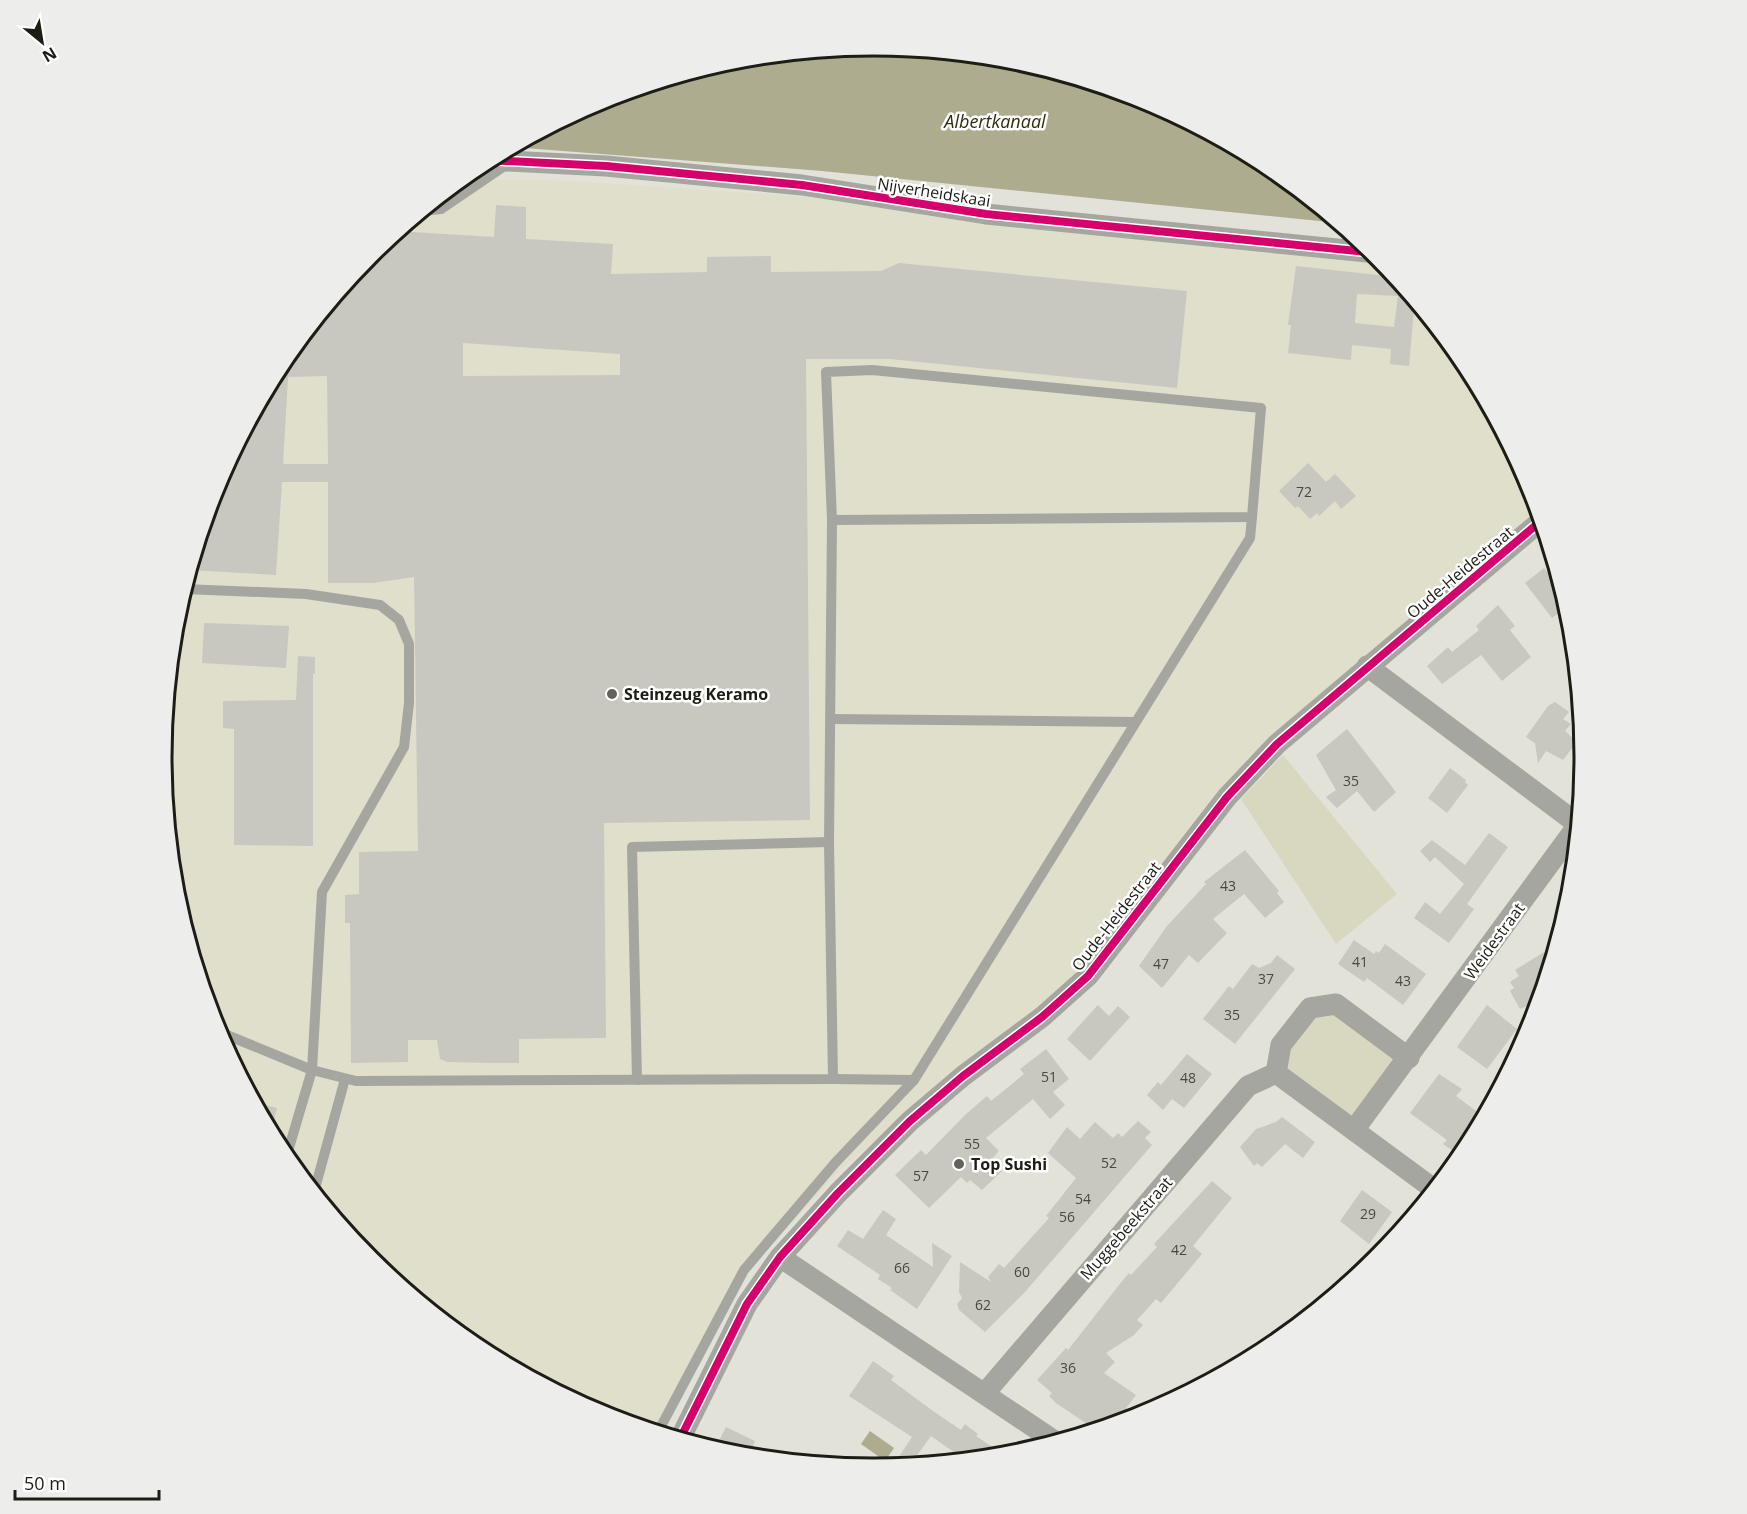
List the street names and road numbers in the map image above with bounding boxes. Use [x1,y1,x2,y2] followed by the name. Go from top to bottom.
[876,172,992,212] street label: Nijverheidskaai
[1402,521,1518,623] street label: Oude-Heidestraat
[1066,857,1166,975] street label: Oude-Heidestraat
[1459,898,1530,984] street label: Weidestraat
[1075,1171,1177,1284] street label: Muggebeekstraat

